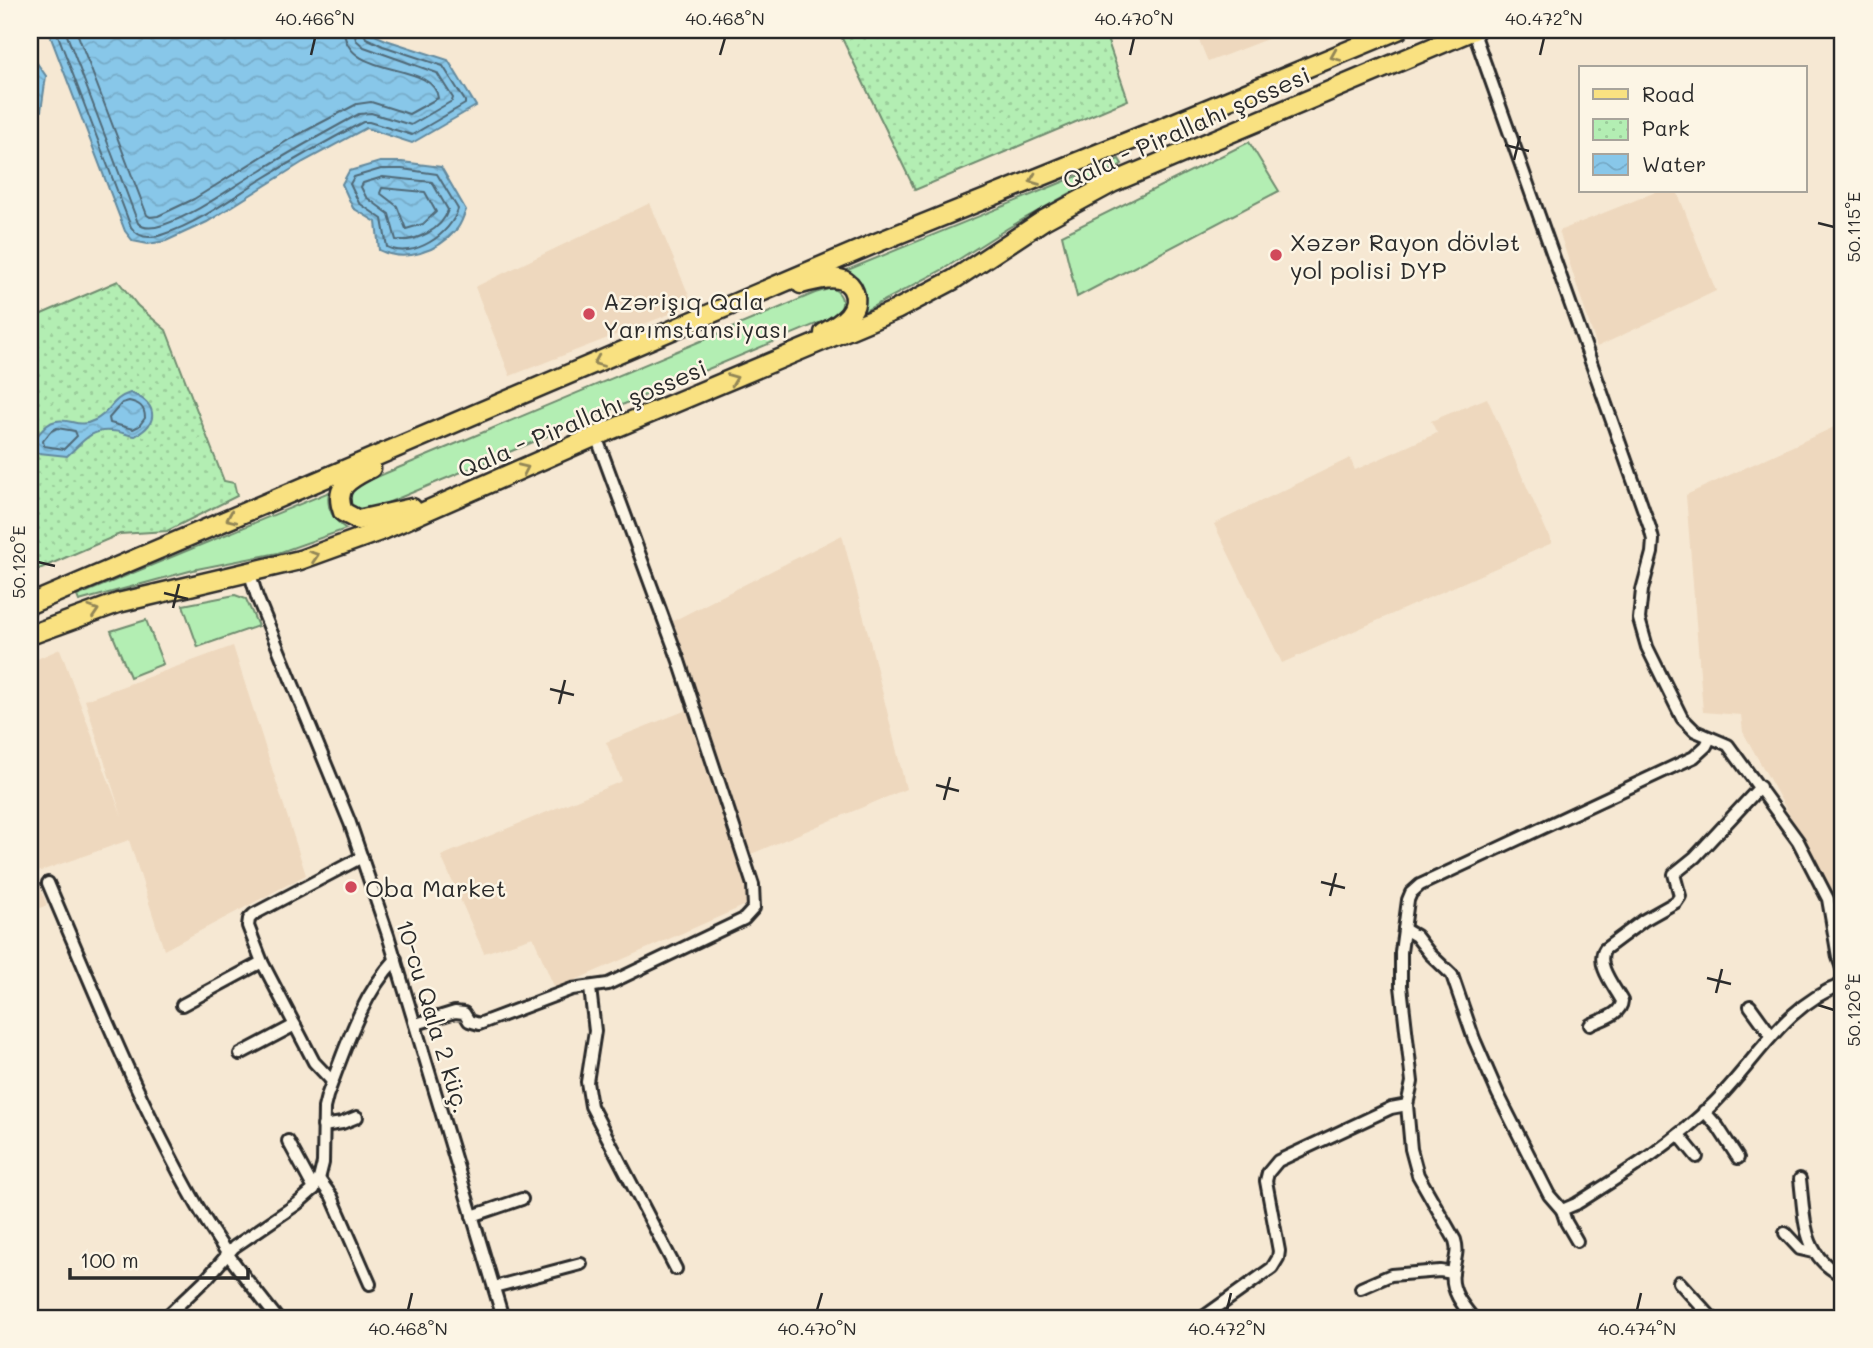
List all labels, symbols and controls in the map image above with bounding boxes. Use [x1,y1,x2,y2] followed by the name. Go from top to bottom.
[275,6,355,30] text: 40.466°N
[685,6,765,30] text: 40.468°N
[1095,6,1173,30] text: 40.470°N
[1505,6,1583,30] text: 40.472°N
[1329,48,1342,62] one-way arrow
[1057,58,1315,196] street label: Qala - Pirallahı şossesi
[1579,66,1806,192] legend
[1642,80,1694,107] text: Road
[1642,114,1690,141] text: Park
[1642,150,1706,177] text: Water
[1028,171,1040,185] one-way arrow
[1841,192,1865,262] text: 50.115°E
[1290,226,1520,285] place label: Xəzər Rayon dövlət yol polisi DYP
[1268,247,1284,263] marker: Xəzər Rayon dövlət yol polisi DYP
[603,285,789,344] place label: Azərişıq Qala Yarımstansiyası
[581,306,597,322] marker: Azərişıq Qala Yarımstansiyası
[453,351,711,485] street label: Qala - Pirallahı şossesi
[592,353,604,367] one-way arrow
[727,374,739,388] one-way arrow
[517,463,529,477] one-way arrow
[225,510,237,524] one-way arrow
[6,525,30,599] text: 50.120°E
[308,550,320,564] one-way arrow
[87,604,99,619] one-way arrow
[365,872,506,903] place label: Oba Market
[343,879,359,895] marker: Oba Market
[390,915,478,1117] street label: 10-cu Qala 2 küç.
[1841,973,1865,1047] text: 50.120°E
[70,1236,248,1280] scale bar
[80,1246,139,1273] text: 100 m
[368,1316,448,1340] text: 40.468°N
[778,1316,856,1340] text: 40.470°N
[1188,1316,1266,1340] text: 40.472°N
[1598,1316,1676,1340] text: 40.474°N

